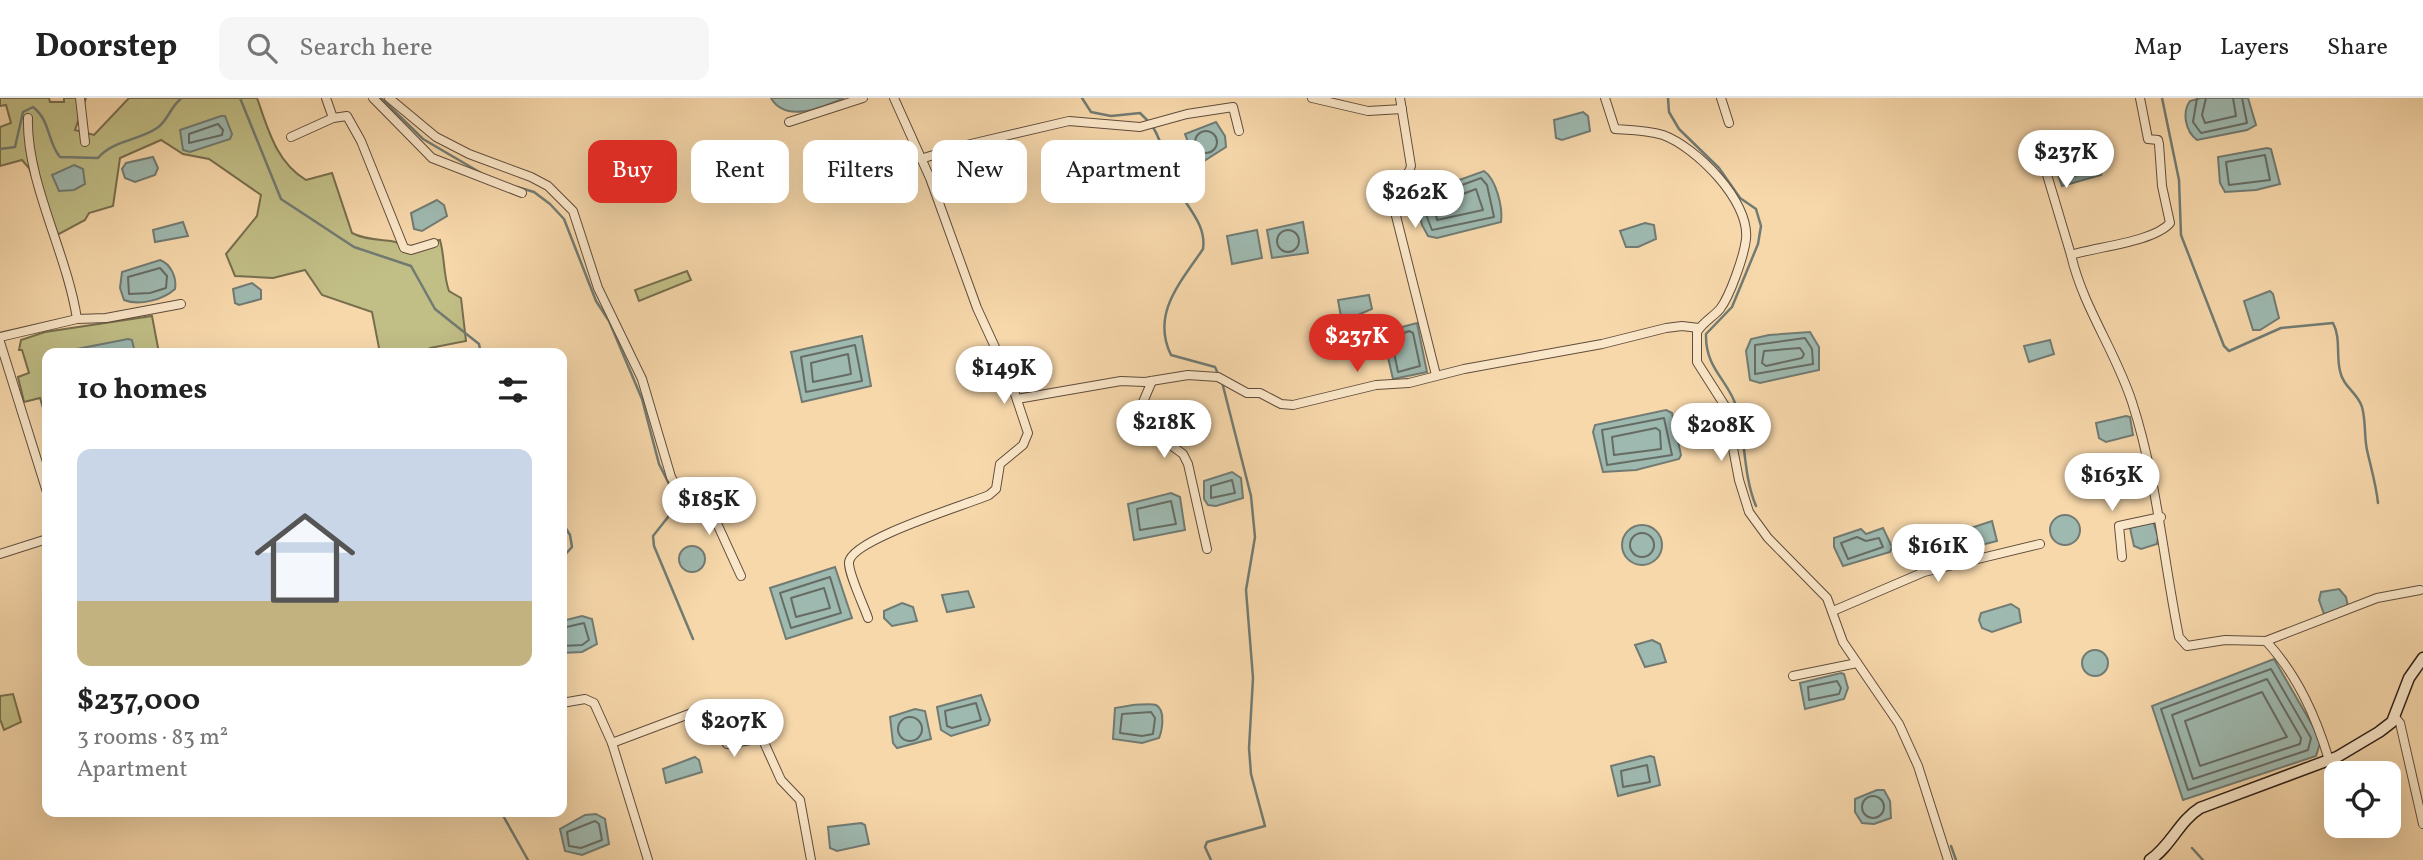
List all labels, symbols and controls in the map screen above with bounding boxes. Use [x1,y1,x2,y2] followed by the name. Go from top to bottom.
[219,17,709,80] search box
[35,25,177,71] text: Doorstep
[243,29,281,67] icon: search
[299,30,433,66] text: Search here
[2134,31,2182,65] text: Map
[2220,31,2289,65] text: Layers
[2327,31,2388,65] text: Share
[2017,130,2115,190] pin: $237K
[2034,137,2098,169] text: $237K
[588,140,677,203] chip: Buy
[691,140,789,203] chip: Rent
[803,140,918,203] chip: Filters
[932,140,1027,203] chip: New
[1041,140,1205,203] chip: Apartment
[1366,170,1464,230] pin: $262K
[1382,177,1448,209] text: $262K
[1308,314,1406,374] pin: $237K
[1325,321,1389,353] text: $237K
[955,346,1053,406] pin: $149K
[972,353,1036,385] text: $149K
[77,369,207,411] text: 10 homes
[494,371,532,409] icon: filters
[1115,400,1213,460] pin: $218K
[1672,404,1770,463] pin: $208K
[1132,407,1196,439] text: $218K
[1687,410,1755,442] text: $208K
[2063,454,2161,513] pin: $163K
[2081,460,2143,492] text: $163K
[660,478,758,537] pin: $185K
[678,484,740,516] text: $185K
[242,495,368,621] icon: home
[1889,524,1987,584] pin: $161K
[1908,531,1968,563] text: $161K
[77,680,200,722] text: $237,000
[685,700,783,759] pin: $207K
[701,706,767,738] text: $207K
[77,722,228,754] text: 3 rooms · 83 m²
[77,754,188,786] text: Apartment
[2324,761,2401,838] map controls
[2324,761,2401,838] button: locate

